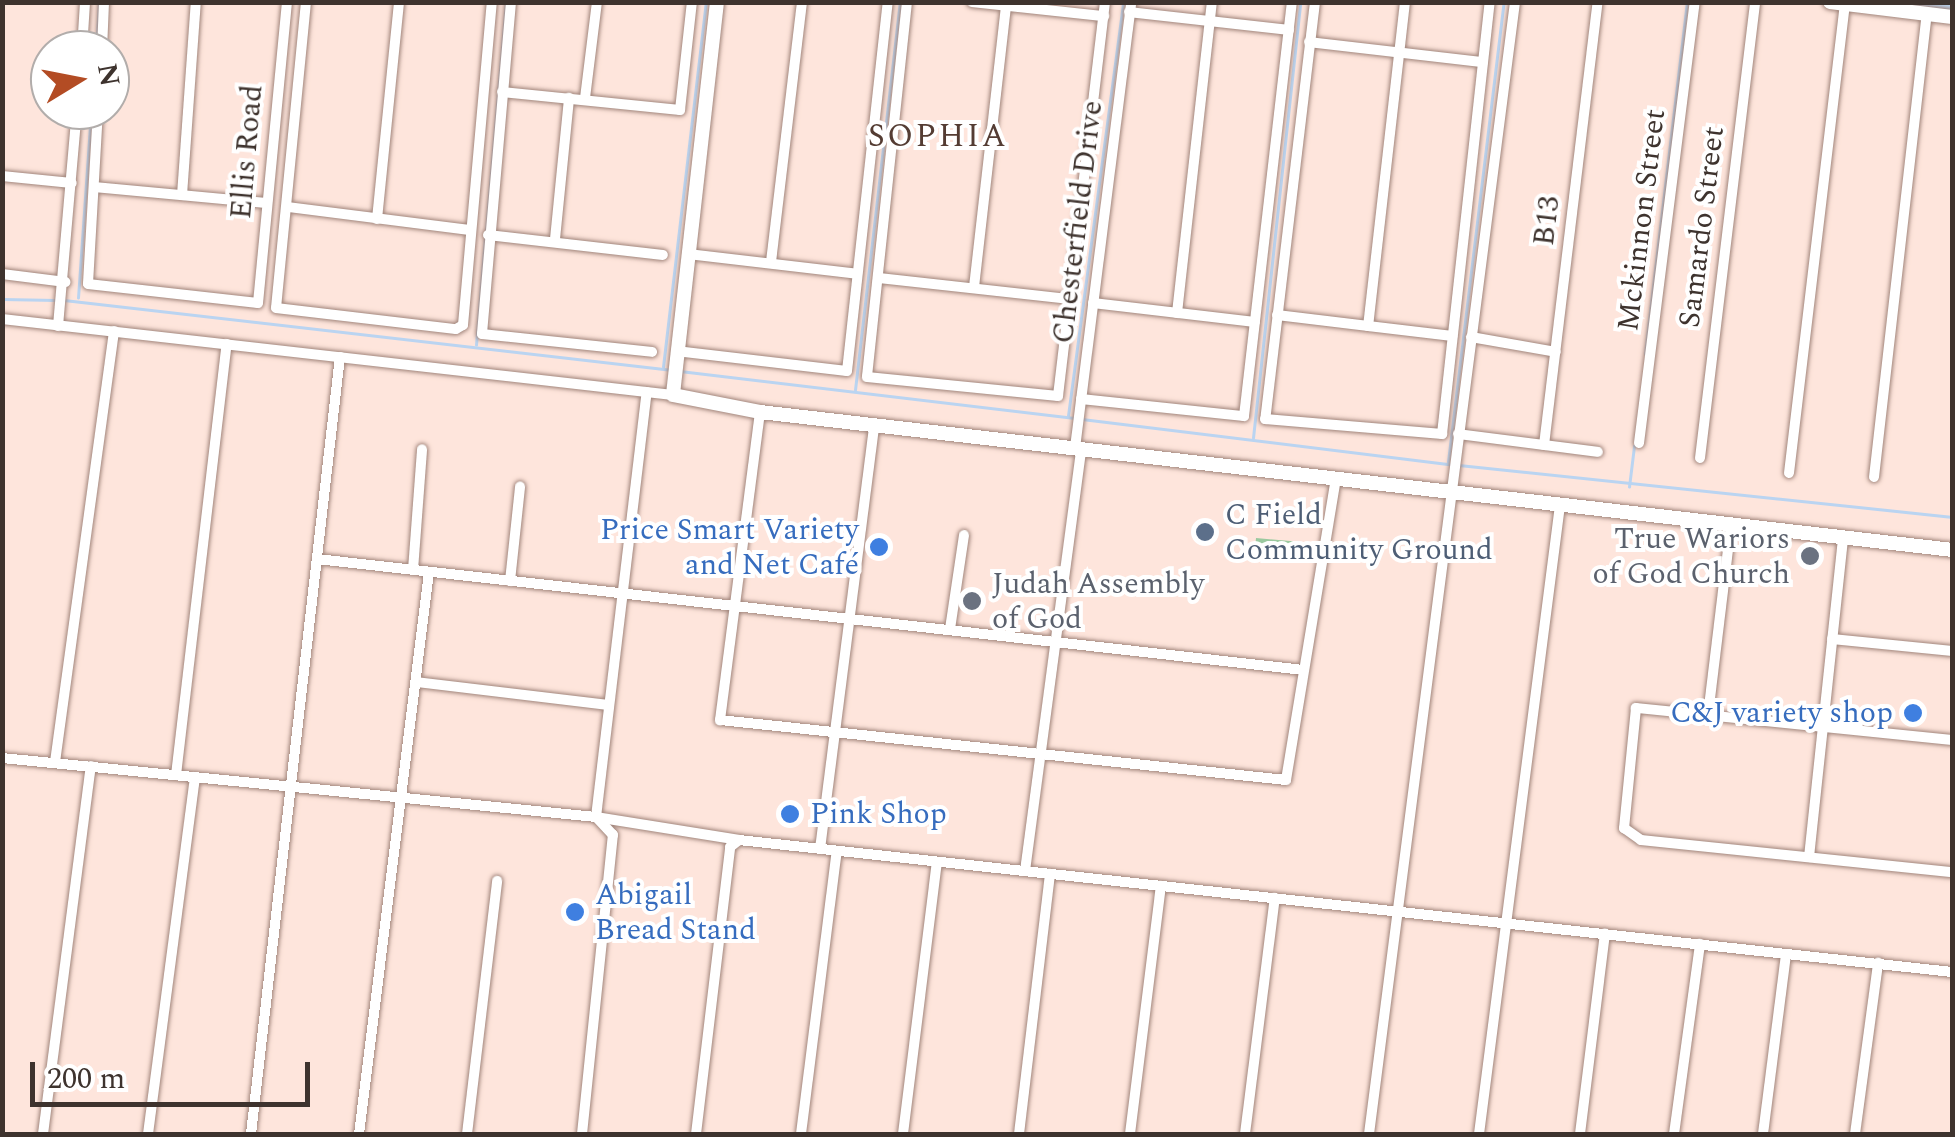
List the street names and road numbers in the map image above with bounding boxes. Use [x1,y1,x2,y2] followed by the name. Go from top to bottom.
[223,83,271,221] street label: Ellis Road
[1045,98,1111,346] street label: Chesterfield Drive
[1611,107,1673,333] street label: Mckinnon Street
[1672,124,1732,330] street label: Samardo Street
[1526,194,1568,248] street label: B13

